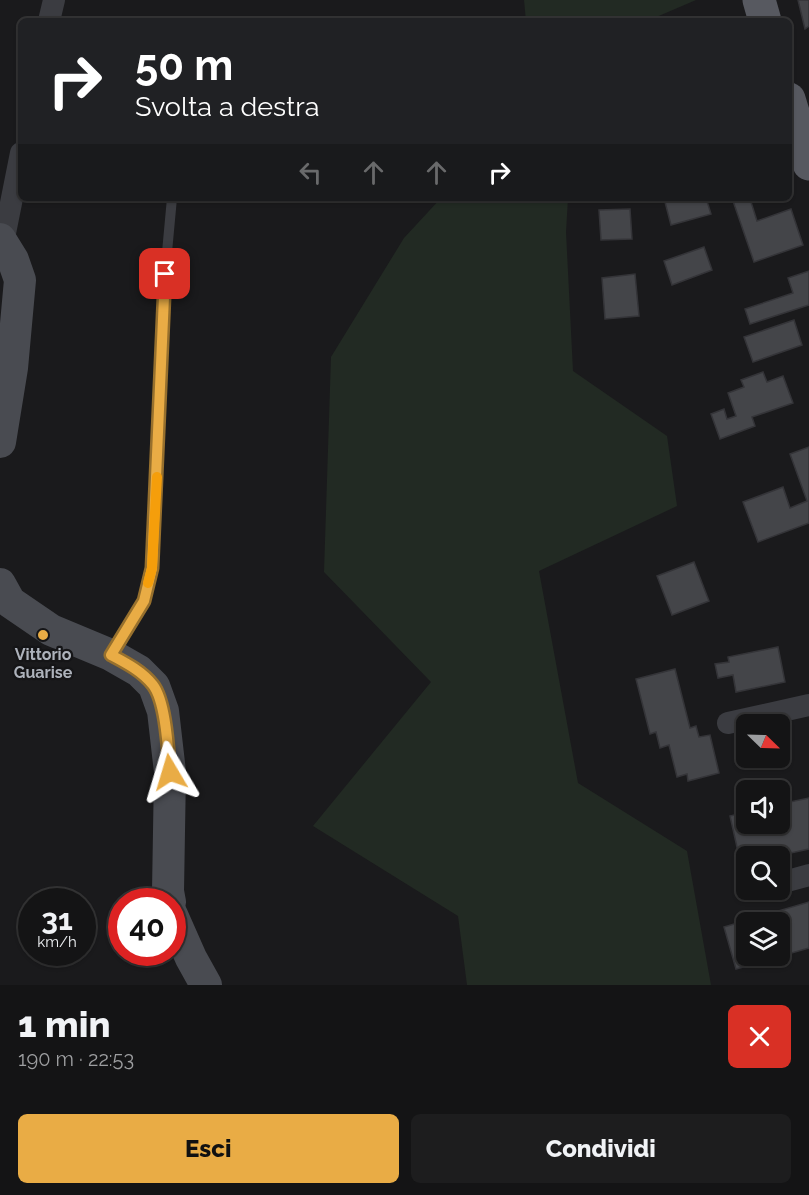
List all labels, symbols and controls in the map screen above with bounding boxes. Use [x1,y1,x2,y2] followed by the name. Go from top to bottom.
[135,41,233,90] text: 50 m
[36,42,114,120] icon: right
[135,91,319,122] text: Svolta a destra
[294,156,327,189] icon: left
[357,156,390,189] icon: ahead
[420,156,453,189] icon: ahead
[483,156,516,189] icon: right
[139,248,190,299] pin
[148,257,181,290] icon: arrive
[36,628,50,642] marker: Vittorio Guarise
[14,645,73,682] place label: Vittorio Guarise
[736,714,790,768] north arrow
[736,714,790,966] map controls
[138,740,202,804] position arrow
[736,780,790,834] button: sound
[736,846,790,900] button: search
[108,888,186,966] speed limit sign: 40
[41,902,73,937] text: 31
[736,912,790,966] button: layers
[37,933,77,951] text: km/h
[18,1003,110,1045] text: 1 min
[728,1005,791,1068] button: close
[18,1047,134,1071] text: 190 m · 22:53
[18,1114,399,1183] button: Esci
[411,1114,791,1183] button: Condividi

